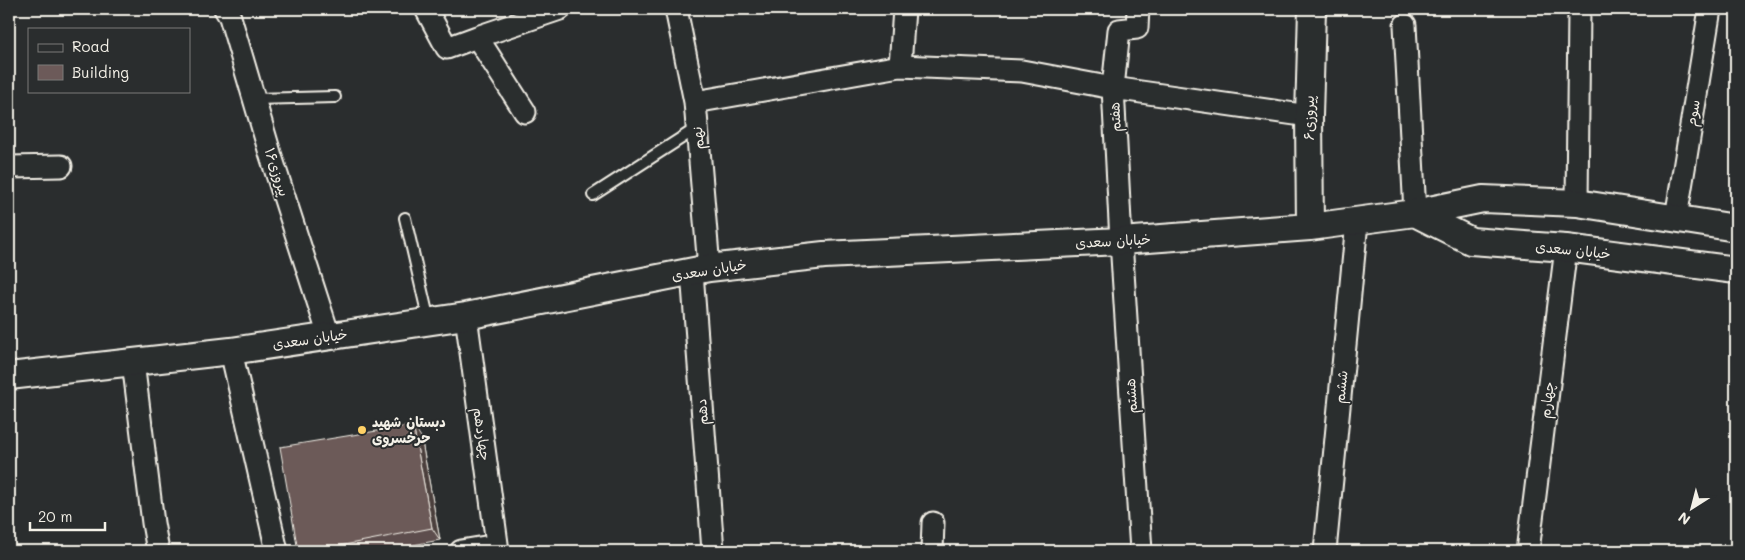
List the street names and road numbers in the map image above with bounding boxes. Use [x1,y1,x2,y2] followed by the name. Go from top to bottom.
[1299,96,1319,141] street label: پیروزی۶
[1681,98,1707,128] street label: سوم
[1104,101,1127,132] street label: هفتم
[687,126,710,150] street label: نهم
[260,145,294,199] street label: پیروزی۱۶
[1075,229,1151,252] street label: خیابان سعدی
[1534,236,1612,263] street label: خیابان سعدی
[670,254,748,285] street label: خیابان سعدی
[271,324,349,353] street label: خیابان سعدی
[1329,370,1354,405] street label: ششم
[1120,378,1143,414] street label: هشتم
[1535,380,1560,420] street label: چهارم
[691,398,714,426] street label: دهم
[467,406,496,462] street label: چهاردهم

